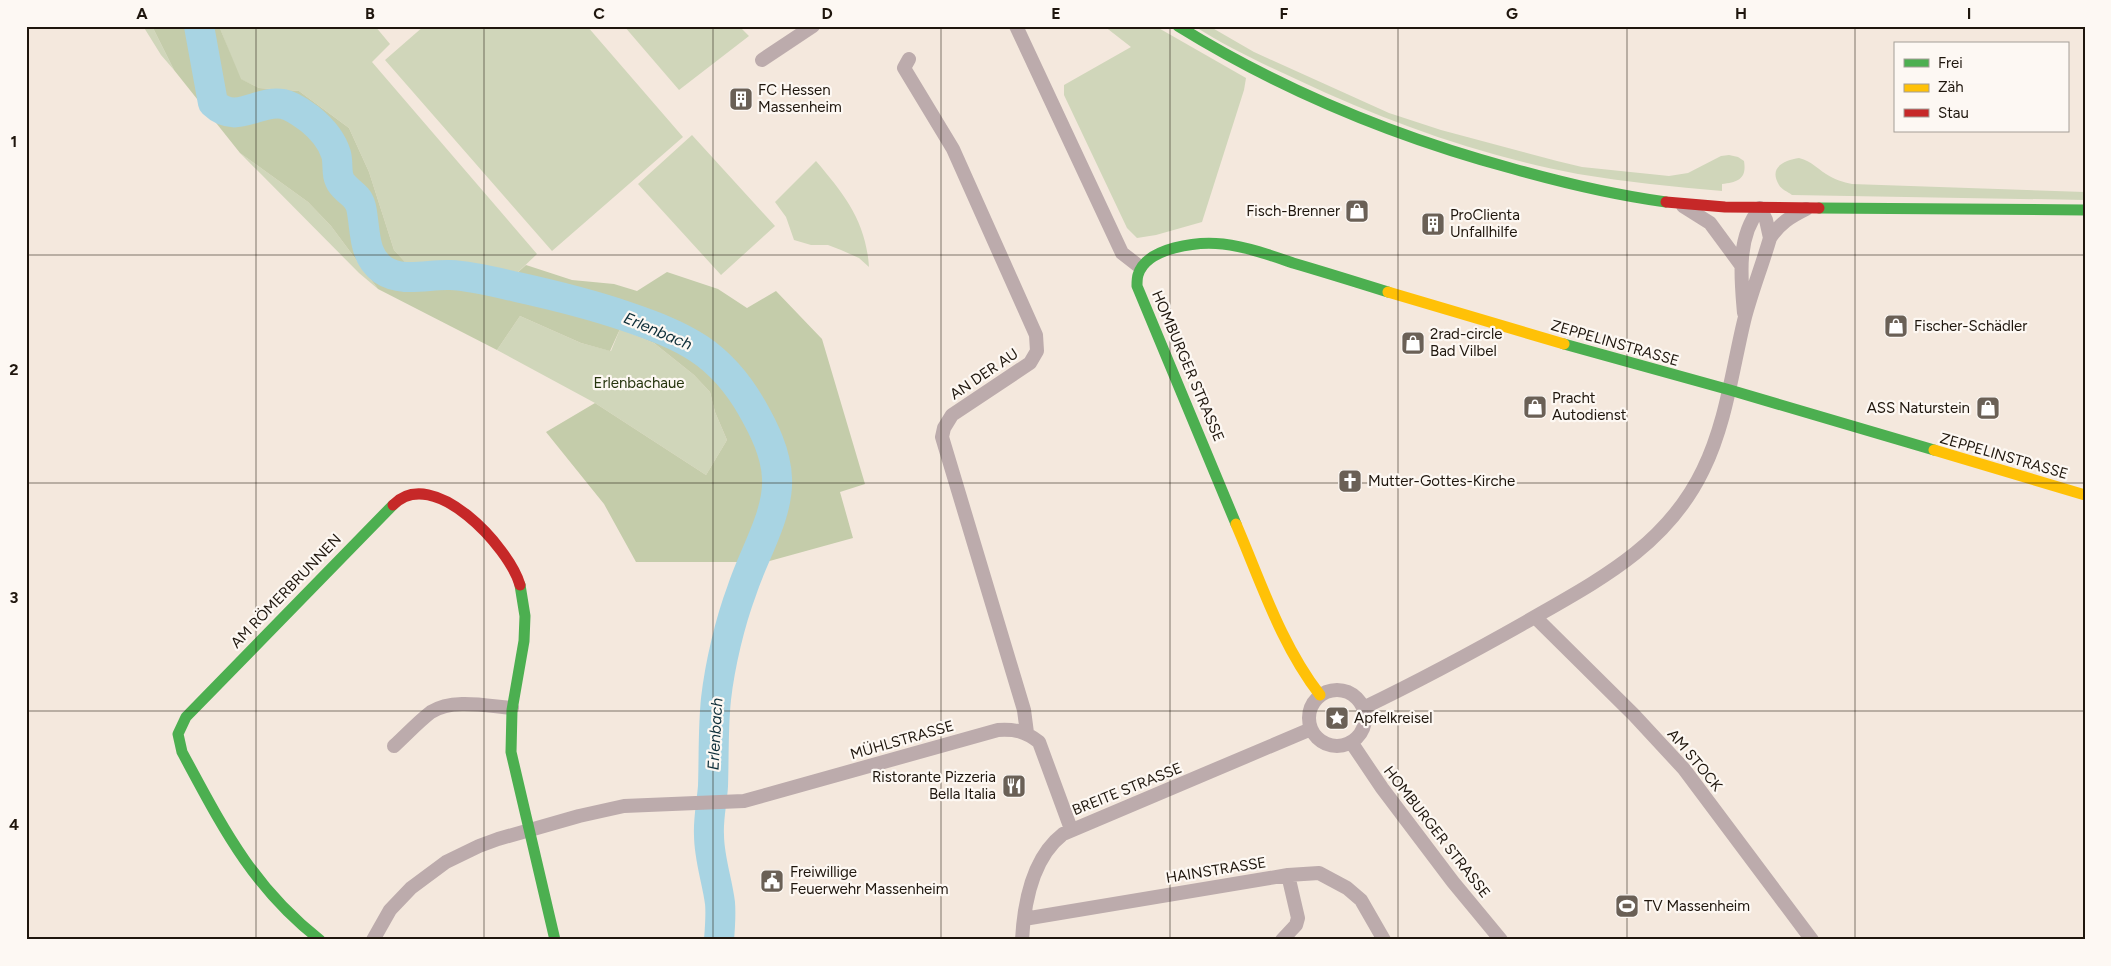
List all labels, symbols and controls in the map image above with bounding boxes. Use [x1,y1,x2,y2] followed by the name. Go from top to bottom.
[136,4,148,23] text: A
[365,4,375,23] text: B
[593,4,605,23] text: C
[821,4,833,23] text: D
[1051,4,1061,23] text: E
[1280,4,1289,23] text: F
[1506,4,1518,23] text: G
[1735,4,1747,23] text: H
[1967,4,1971,23] text: I
[1894,42,2068,132] legend
[1938,54,1963,72] text: Frei
[1938,78,1964,96] text: Zäh
[758,81,842,116] place label: FC Hessen Massenheim
[728,86,754,112] building icon: FC Hessen Massenheim
[1938,104,1969,122] text: Stau
[11,132,17,151] text: 1
[1344,198,1370,224] shop icon: Fisch-Brenner
[1246,202,1340,220] place label: Fisch-Brenner
[1450,206,1520,241] place label: ProClienta Unfallhilfe
[1420,211,1446,237] building icon: ProClienta Unfallhilfe
[1148,288,1228,444] street label: HOMBURGER STRASSE
[621,308,695,354] water label: Erlenbach
[1883,313,1909,339] shop icon: Fischer-Schädler
[1549,316,1681,370] street label: ZEPPELINSTRASSE
[1914,317,2027,335] place label: Fischer-Schädler
[1430,325,1502,360] place label: 2rad-circle Bad Vilbel
[1400,330,1426,356] shop icon: 2rad-circle Bad Vilbel
[946,345,1022,403] street label: AN DER AU
[9,360,19,379] text: 2
[594,374,684,392] park label: Erlenbachaue
[1552,389,1627,424] place label: Pracht Autodienst
[1522,394,1548,420] shop icon: Pracht Autodienst
[1975,395,2001,421] shop icon: ASS Naturstein
[1867,399,1970,417] place label: ASS Naturstein
[1938,429,2070,483] street label: ZEPPELINSTRASSE
[1337,468,1363,494] church icon: Mutter-Gottes-Kirche
[1368,472,1515,490] place label: Mutter-Gottes-Kirche
[227,530,345,652] street label: AM RÖMERBRUNNEN
[10,588,19,607] text: 3
[704,697,726,771] water label: Erlenbach
[1324,705,1350,731] place icon: Apfelkreisel
[1354,709,1433,727] place label: Apfelkreisel
[848,717,956,763] street label: MÜHLSTRASSE
[1664,725,1727,795] street label: AM STOCK
[1070,759,1184,819] street label: BREITE STRASSE
[1380,762,1494,902] street label: HOMBURGER STRASSE
[872,768,996,803] place label: Ristorante Pizzeria Bella Italia
[1001,773,1027,799] restaurant icon: Ristorante Pizzeria Bella Italia
[9,815,19,834] text: 4
[1164,853,1268,887] street label: HAINSTRASSE
[790,863,948,898] place label: Freiwillige Feuerwehr Massenheim
[759,868,785,894] public building icon: Freiwillige Feuerwehr Massenheim
[1614,893,1640,919] sports icon: TV Massenheim
[1644,897,1750,915] place label: TV Massenheim

